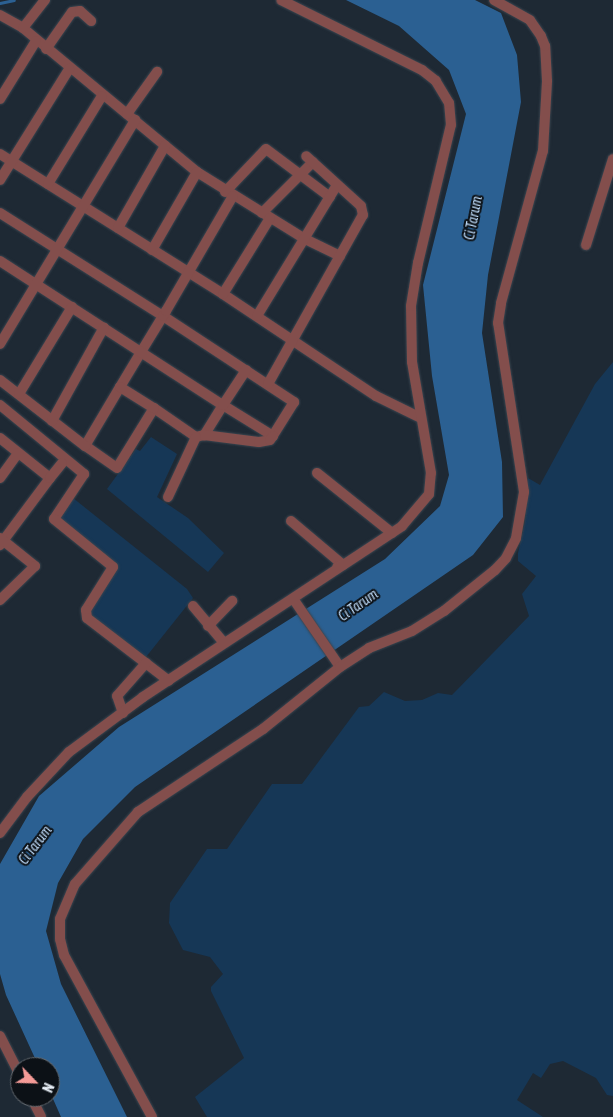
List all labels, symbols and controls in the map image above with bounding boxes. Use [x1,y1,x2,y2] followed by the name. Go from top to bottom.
[461,195,485,241] water label: Ci Tarum
[335,585,381,625] water label: Ci Tarum
[15,822,55,868] water label: Ci Tarum
[10,1057,60,1107] north arrow
[39,1081,57,1095] text: N

